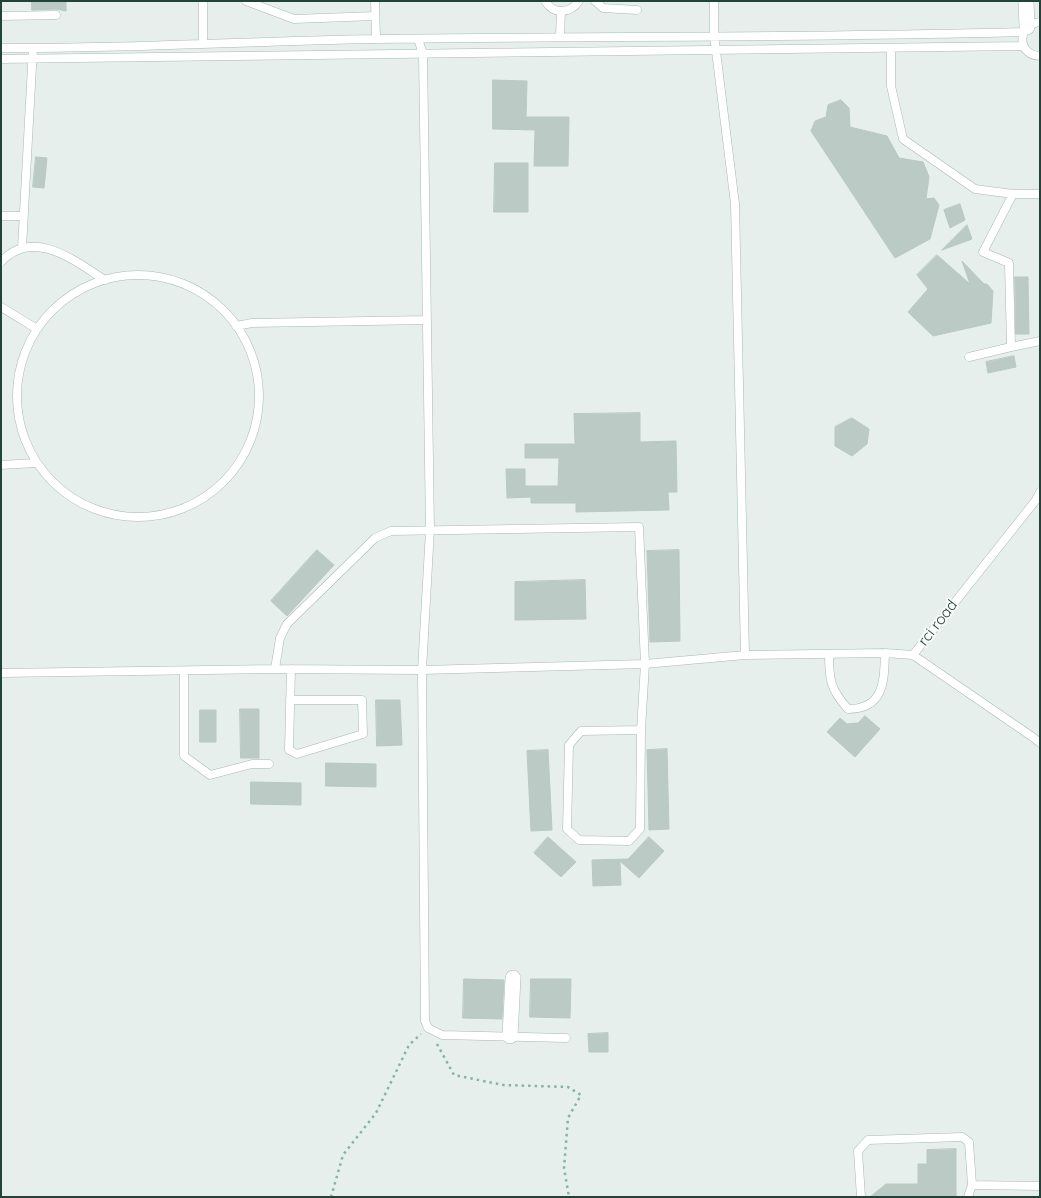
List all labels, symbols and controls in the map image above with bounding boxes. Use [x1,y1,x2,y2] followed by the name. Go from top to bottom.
[915,596,961,650] street label: rci road

